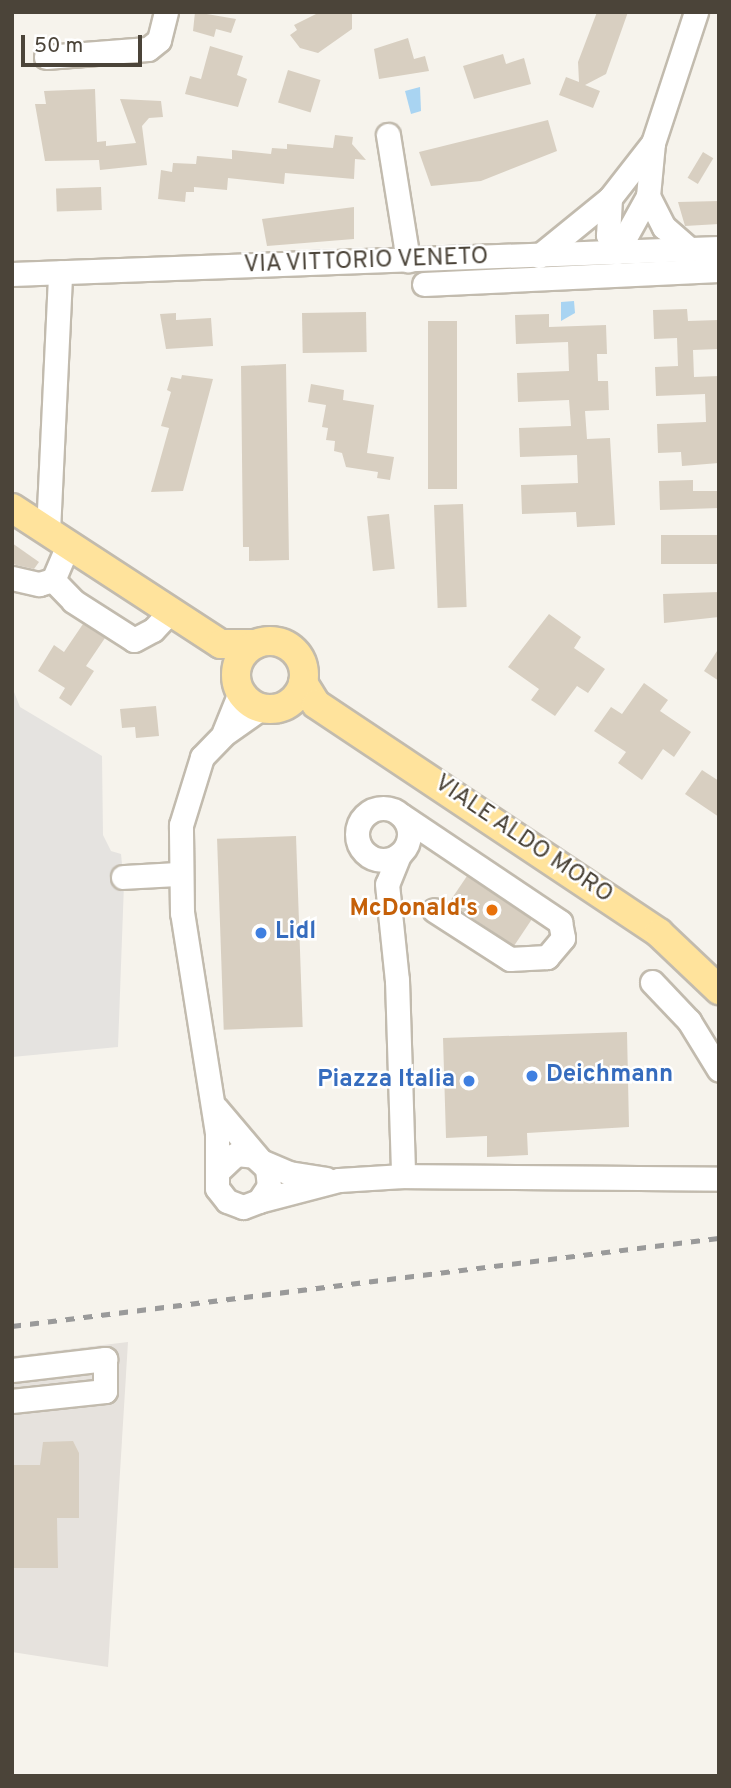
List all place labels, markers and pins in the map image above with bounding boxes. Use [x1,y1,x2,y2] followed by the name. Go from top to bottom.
[349,896,478,924] place label: McDonald's
[484,902,500,918] marker: McDonald's
[275,919,316,947] place label: Lidl
[253,925,269,941] marker: Lidl
[546,1062,673,1090] place label: Deichmann
[317,1067,455,1095] place label: Piazza Italia
[524,1068,540,1084] marker: Deichmann
[461,1073,477,1089] marker: Piazza Italia

